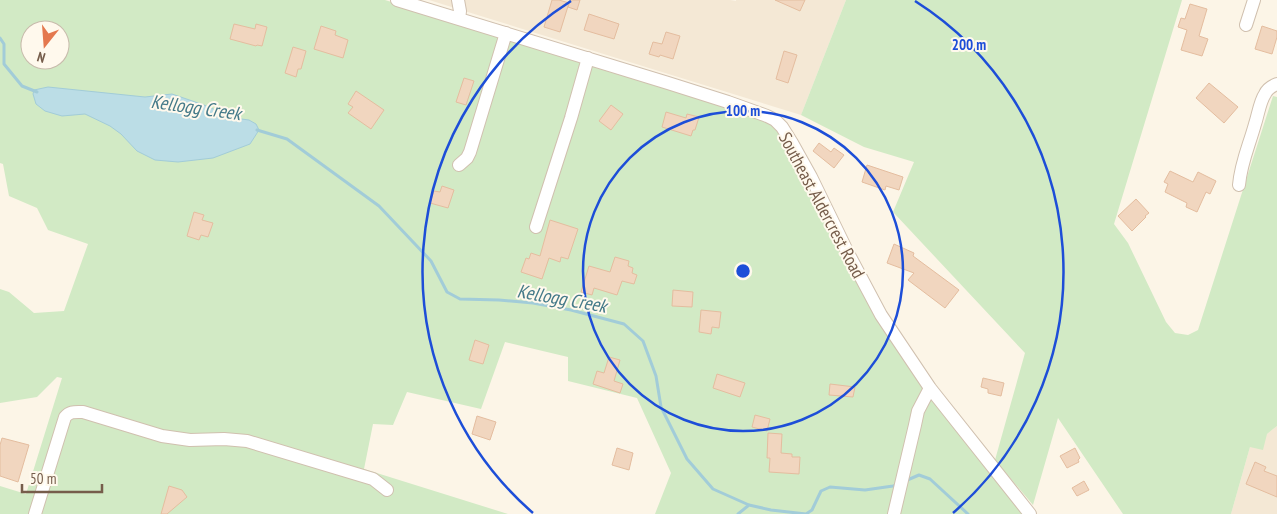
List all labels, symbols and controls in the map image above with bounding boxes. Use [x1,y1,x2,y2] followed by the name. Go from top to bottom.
[20,20,70,70] north arrow
[952,35,986,54] text: 200 m
[35,48,47,67] text: N
[149,89,245,126] water label: Kellogg Creek
[726,101,760,120] text: 100 m
[774,128,870,282] street label: Southeast Aldercrest Road
[734,262,752,280] centre of rings
[515,278,611,318] water label: Kellogg Creek
[22,462,102,494] scale bar
[30,469,56,488] text: 50 m

